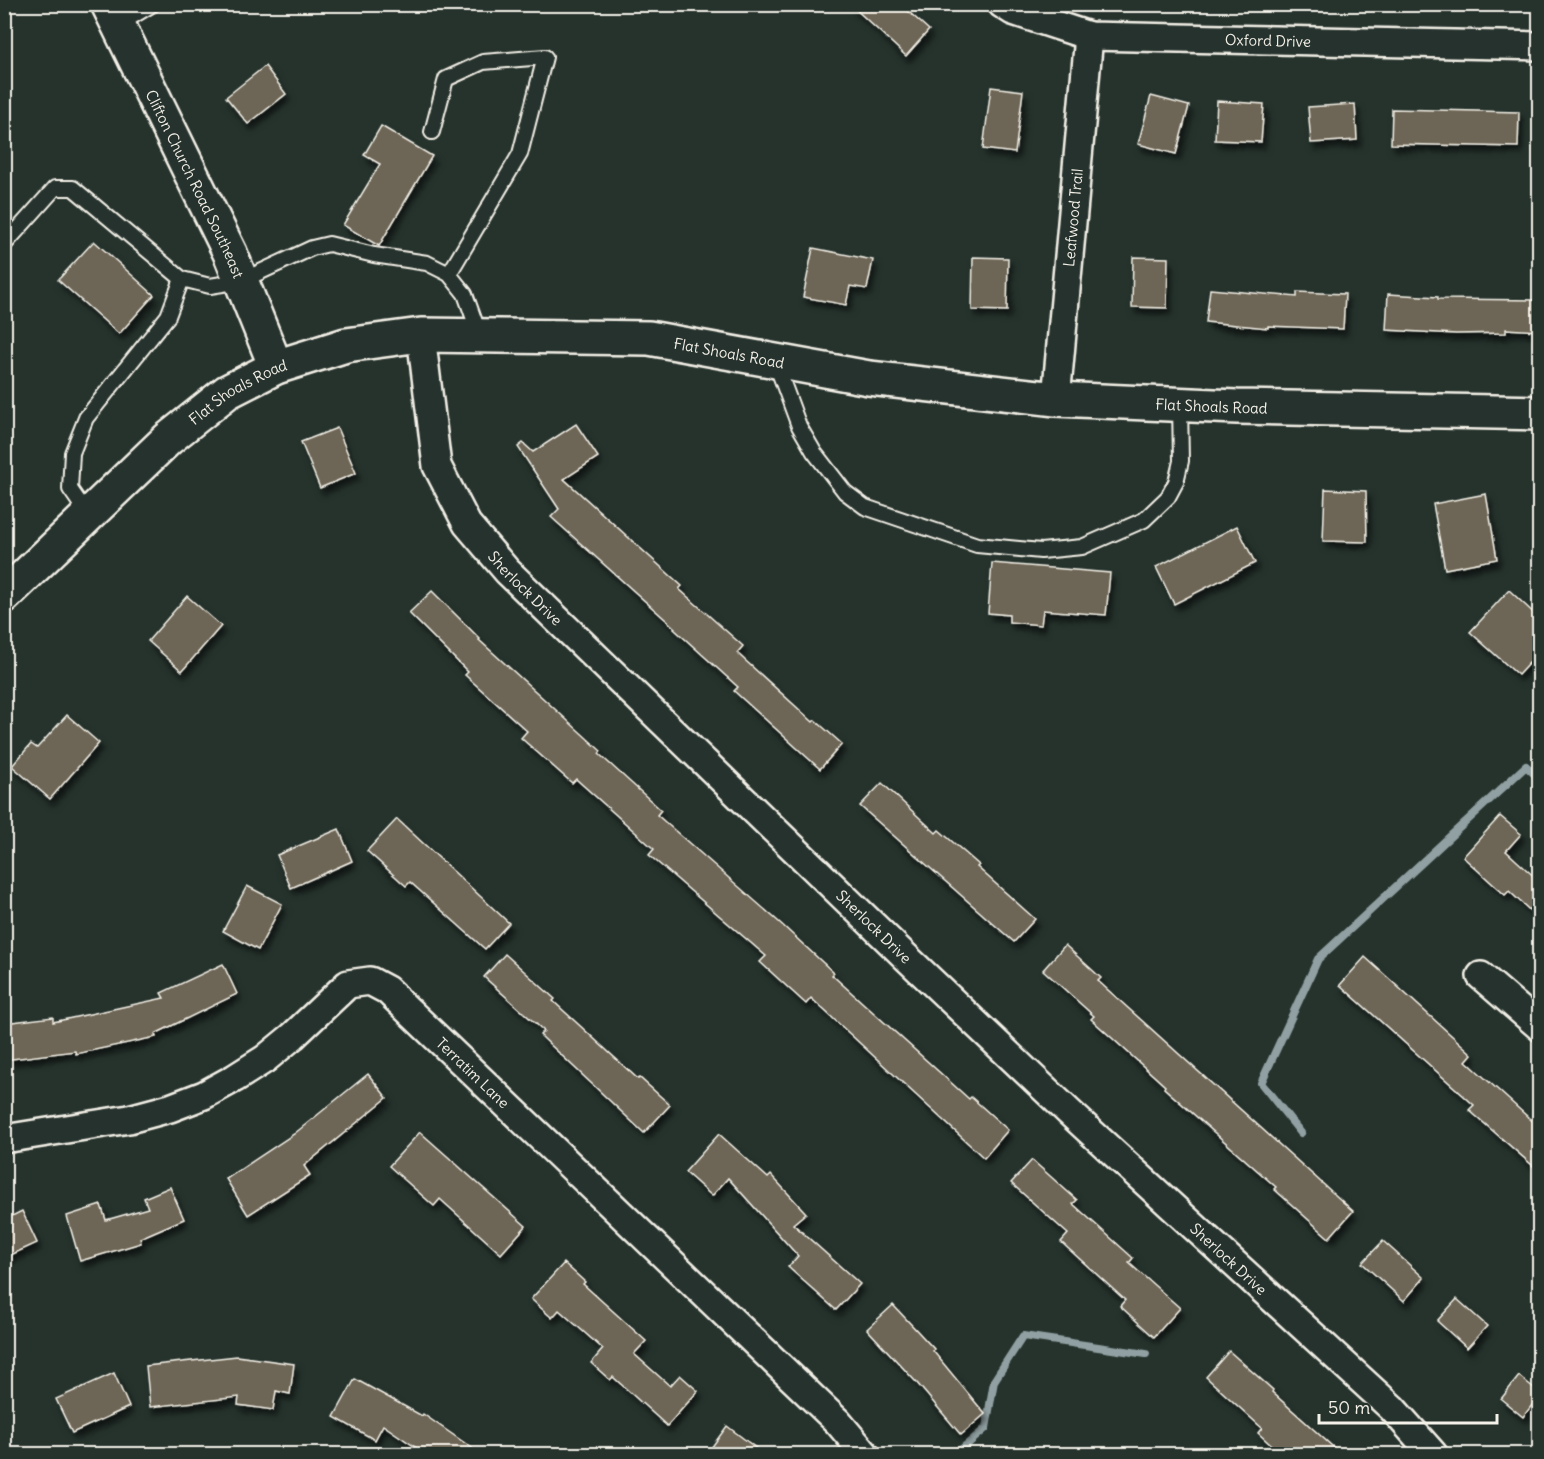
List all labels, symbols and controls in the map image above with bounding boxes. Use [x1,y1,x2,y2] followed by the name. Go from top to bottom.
[1225,30,1311,50] street label: Oxford Drive
[142,86,249,281] street label: Clifton Church Road Southeast
[1059,168,1086,268] street label: Leafwood Trail
[672,333,786,372] street label: Flat Shoals Road
[185,355,289,428] street label: Flat Shoals Road
[1155,394,1268,417] street label: Flat Shoals Road
[484,547,567,629] street label: Sherlock Drive
[833,886,916,967] street label: Sherlock Drive
[433,1033,514,1112] street label: Terratim Lane
[1187,1219,1271,1298] street label: Sherlock Drive
[1319,1387,1498,1425] scale bar
[1328,1396,1370,1419] text: 50 m

